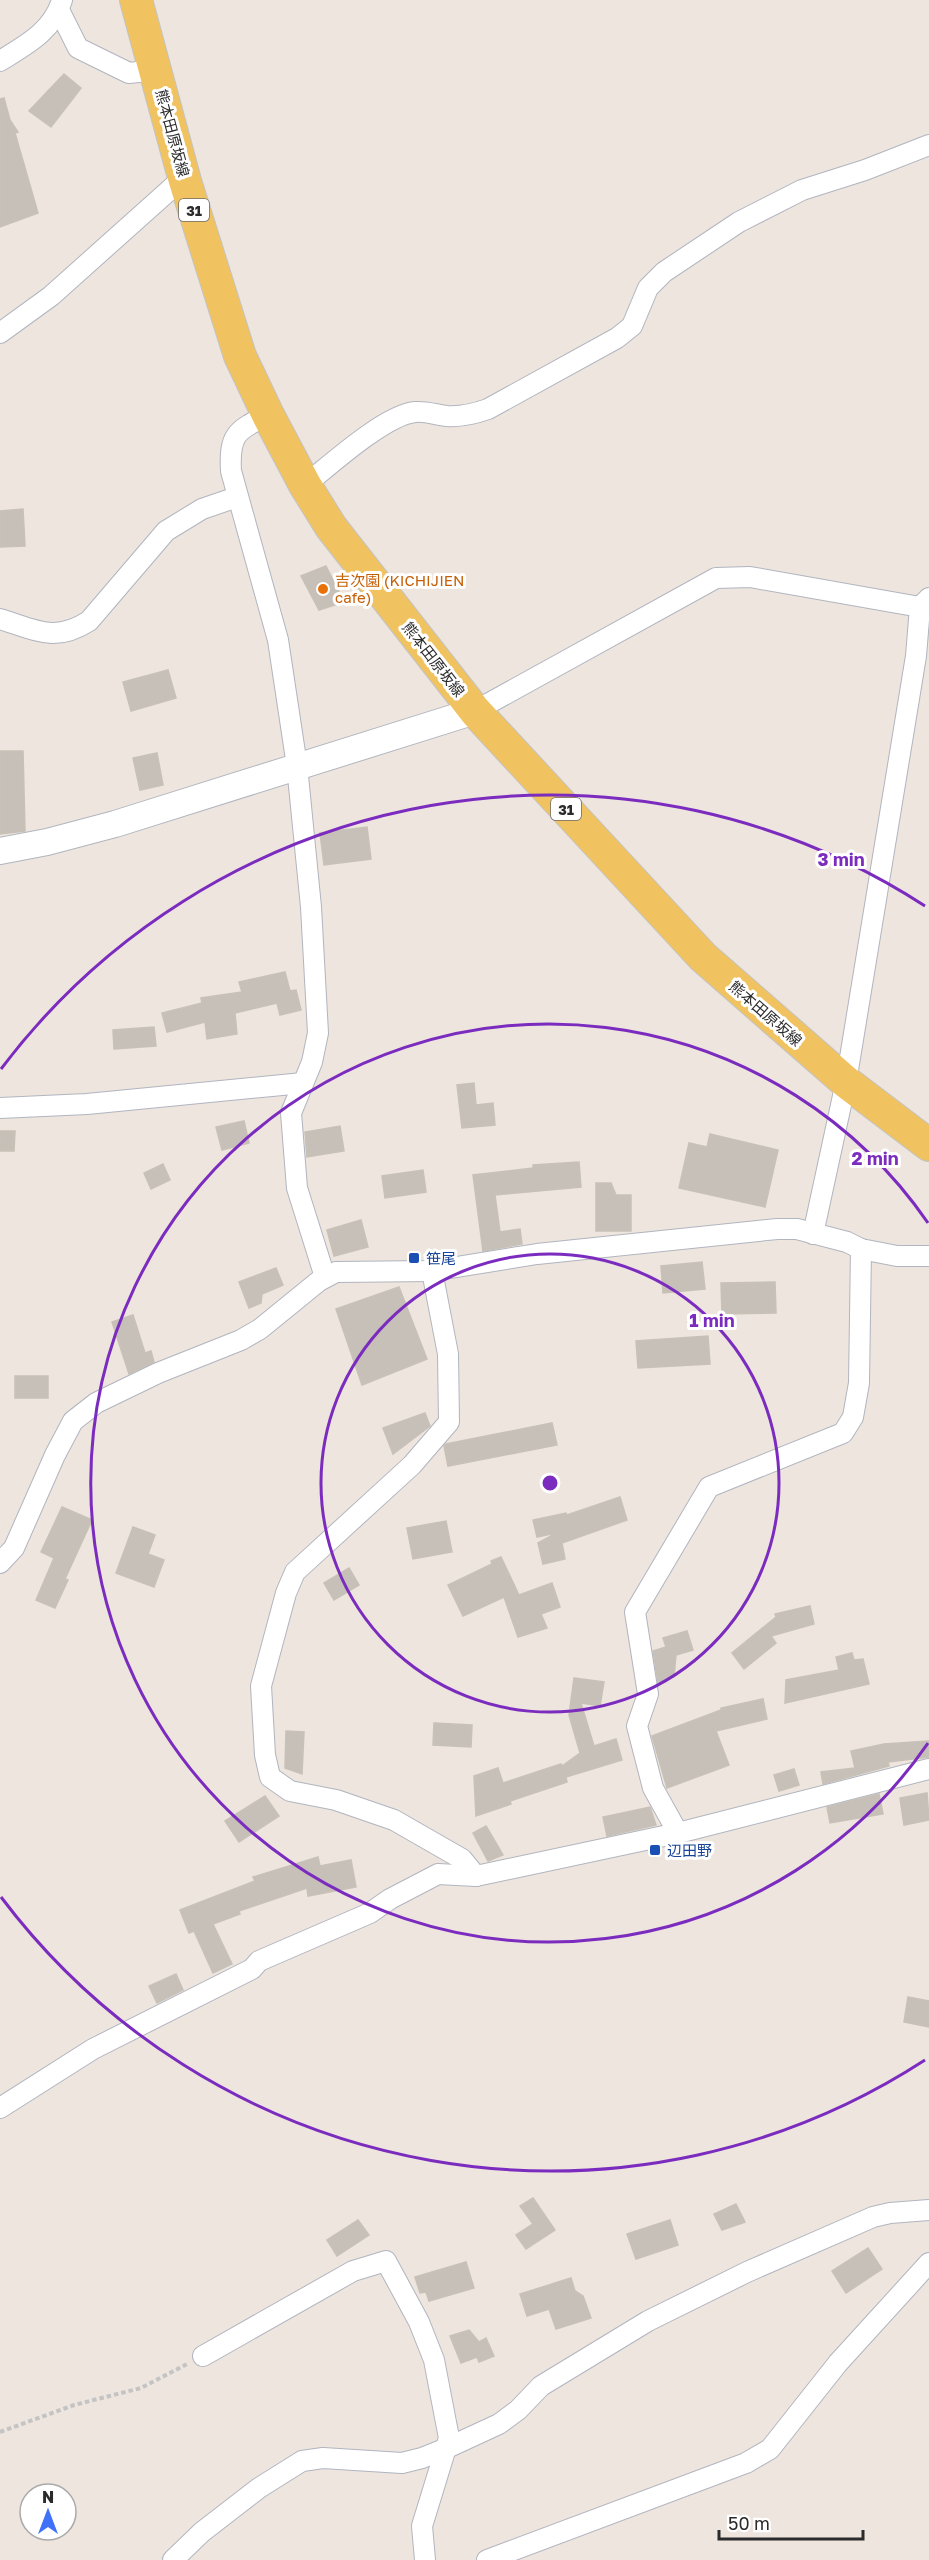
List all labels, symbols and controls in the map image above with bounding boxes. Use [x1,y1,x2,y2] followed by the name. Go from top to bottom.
[153,87,193,179] street label: 熊本田原坂線
[179,199,209,221] road number: 31
[335,571,464,606] place label: 吉次園 (KICHIJIEN cafe)
[316,582,330,596] marker: 吉次園 (KICHIJIEN cafe)
[399,618,469,700] street label: 熊本田原坂線
[551,798,581,820] road number: 31
[817,848,865,870] text: 3 min
[726,977,806,1049] street label: 熊本田原坂線
[851,1147,899,1169] text: 2 min
[426,1249,456,1267] place label: 笹尾
[407,1251,421,1265] marker: 笹尾
[689,1309,735,1331] text: 1 min
[540,1473,560,1493] centre of rings
[667,1841,712,1859] place label: 辺田野
[648,1843,662,1857] marker: 辺田野
[18,2482,78,2542] north arrow
[42,2487,54,2507] text: N
[719,2503,863,2541] scale bar
[728,2512,770,2534] text: 50 m

